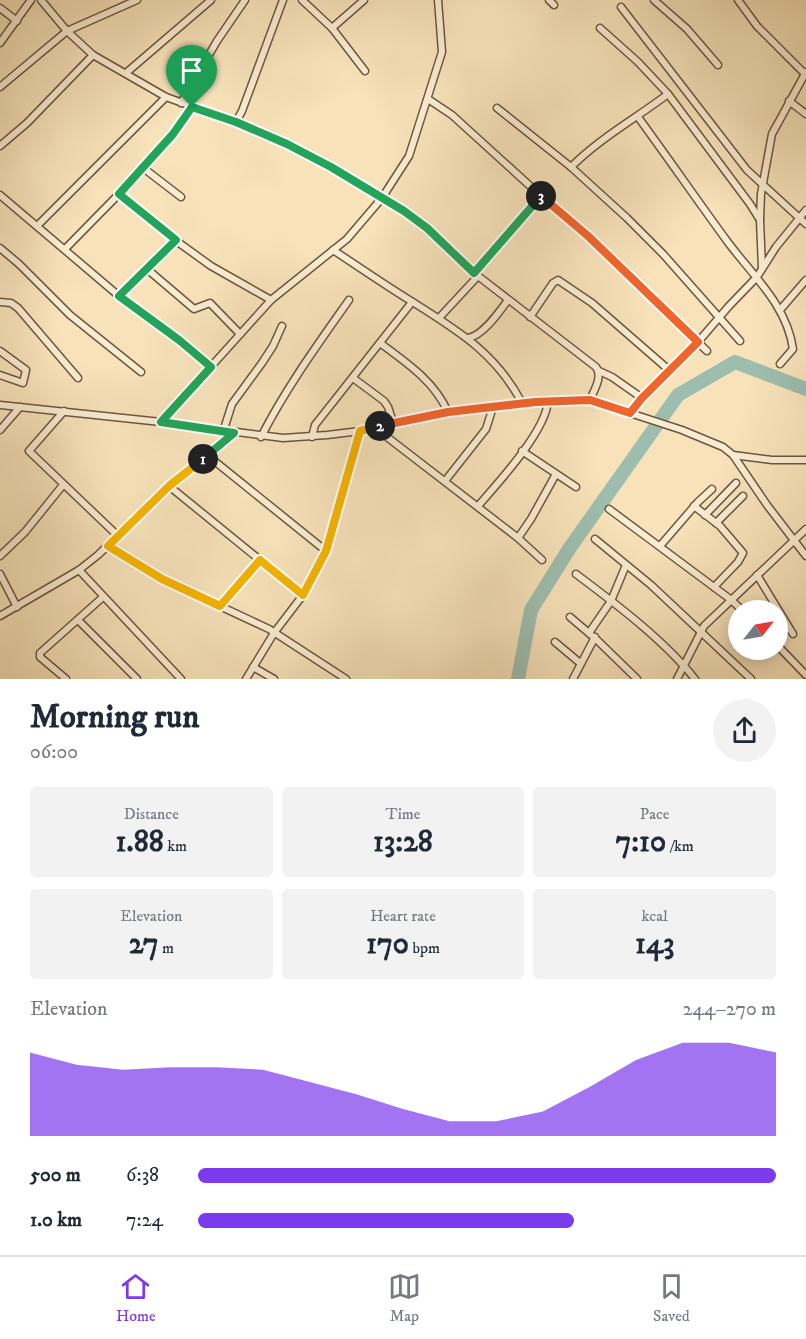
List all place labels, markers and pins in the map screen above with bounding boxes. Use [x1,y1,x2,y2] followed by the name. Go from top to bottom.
[166,45,217,107] pin
[526,181,556,211] pin: 3
[365,411,395,441] pin: 2
[188,444,218,474] pin: 1

